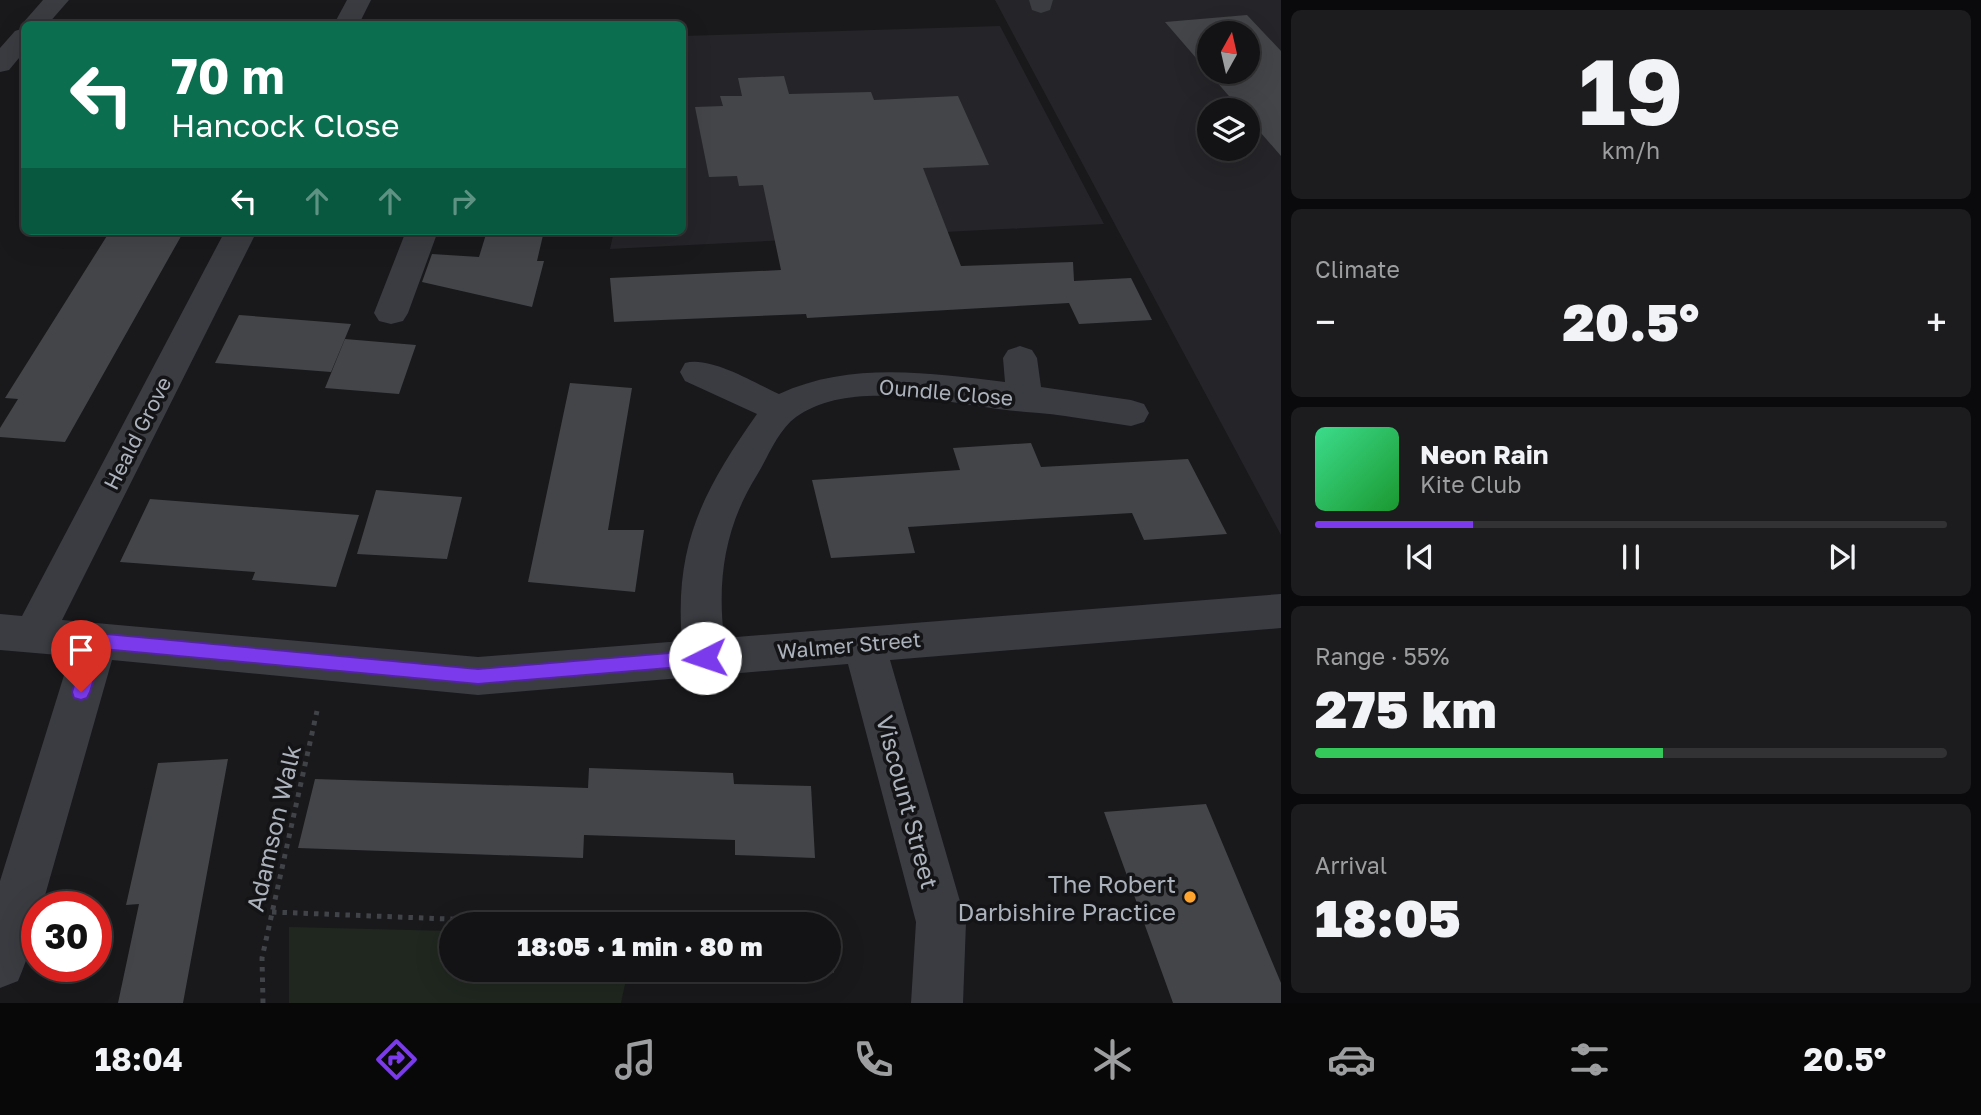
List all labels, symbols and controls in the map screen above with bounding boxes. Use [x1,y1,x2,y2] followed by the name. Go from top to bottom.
[1197,21,1260,84] north arrow
[1197,21,1260,161] map controls
[1579,36,1683,145] text: 19
[171,46,285,105] text: 70 m
[56,49,147,140] icon: left
[1197,98,1260,161] button: layers
[171,106,400,144] text: Hancock Close
[1602,136,1660,164] text: km/h
[225,182,263,220] icon: left
[298,182,336,220] icon: ahead
[371,182,409,220] icon: ahead
[444,182,482,220] icon: right
[1315,255,1400,283] text: Climate
[1563,290,1699,352] text: 20.5°
[1315,299,1336,344] text: −
[1926,299,1947,344] text: +
[97,372,177,494] street label: Heald Grove
[878,373,1014,411] street label: Oundle Close
[1420,439,1549,470] text: Neon Rain
[1420,470,1521,498] text: Kite Club
[1401,538,1439,576] icon: previous
[1612,538,1650,576] icon: pause
[1823,538,1861,576] icon: next
[51,620,111,692] pin
[668,621,742,695] position arrow
[776,626,922,664] street label: Walmer Street
[62,631,100,669] icon: arrive
[1315,642,1449,670] text: Range · 55%
[1315,677,1497,739] text: 275 km
[871,712,945,892] street label: Viscount Street
[240,742,306,914] street label: Adamson Walk
[1315,851,1387,879] text: Arrival
[958,869,1176,926] place label: The Robert Darbishire Practice
[1315,886,1461,948] text: 18:05
[1182,889,1198,905] marker: The Robert Darbishire Practice
[21,891,112,982] speed limit sign: 30
[517,931,763,962] text: 18:05 · 1 min · 80 m
[372,1035,421,1084] icon: directions
[611,1035,660,1084] icon: music
[849,1035,898,1084] icon: phone
[1088,1035,1137,1084] icon: climate
[1327,1035,1376,1084] icon: car
[1565,1035,1614,1084] icon: filters
[95,1040,183,1078] text: 18:04
[1804,1040,1886,1078] text: 20.5°

